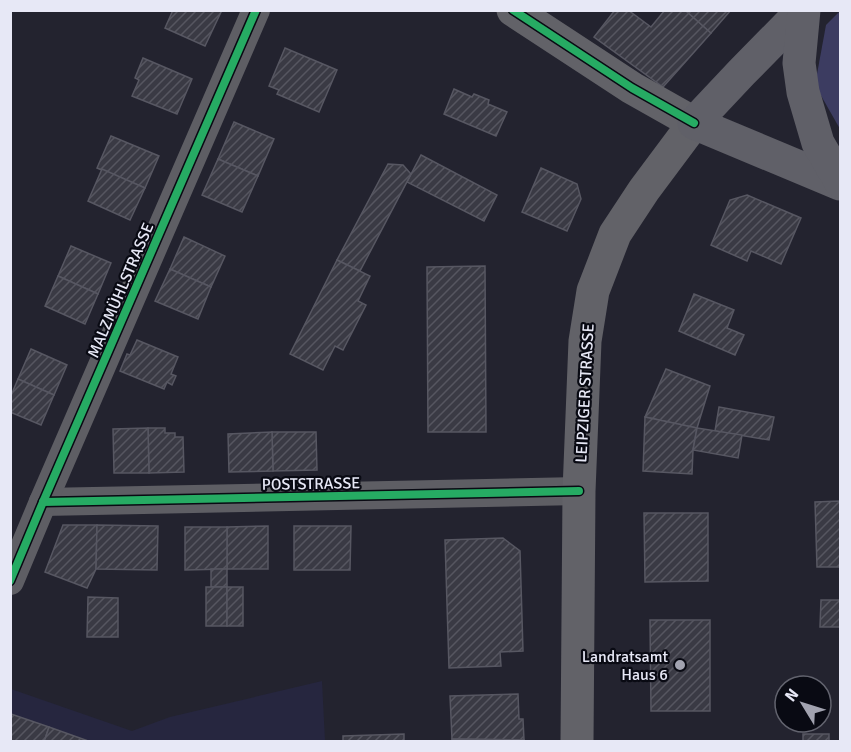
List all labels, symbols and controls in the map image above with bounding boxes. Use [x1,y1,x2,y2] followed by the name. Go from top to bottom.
[83,220,158,361] street label: MALZMÜHLSTRASSE
[571,323,599,463] street label: LEIPZIGER STRASSE
[262,473,360,495] street label: POSTSTRASSE
[582,647,668,685] place label: Landratsamt Haus 6
[673,658,687,672] marker: Landratsamt Haus 6
[773,674,833,734] north arrow
[781,685,803,706] text: N

